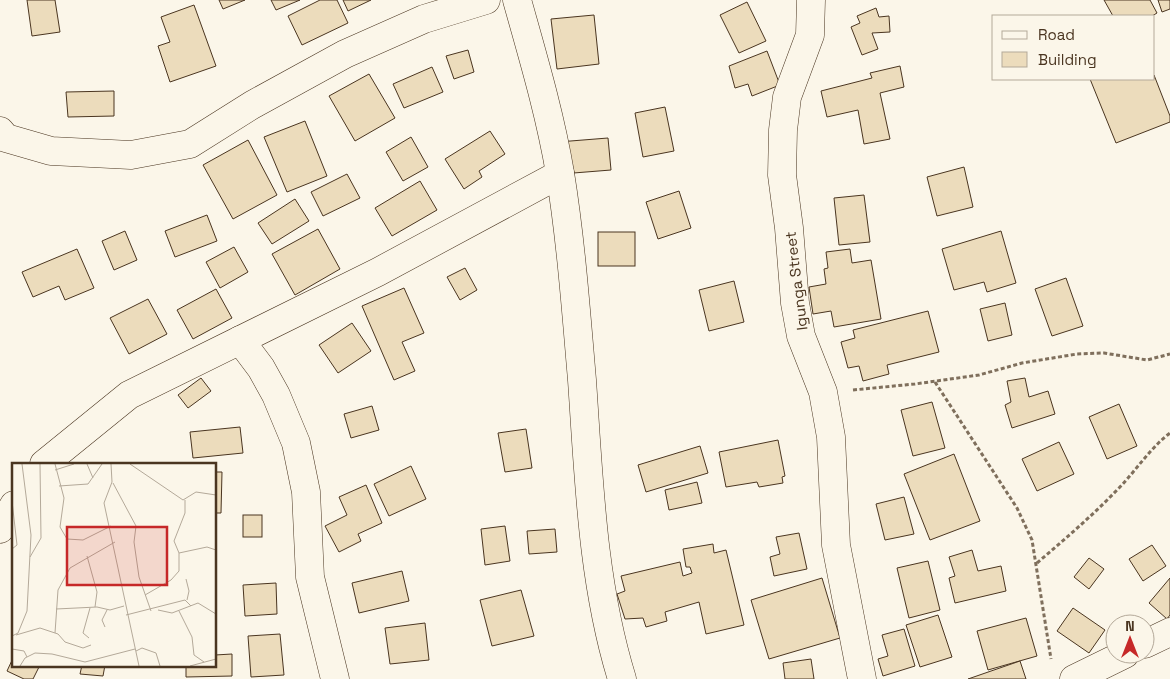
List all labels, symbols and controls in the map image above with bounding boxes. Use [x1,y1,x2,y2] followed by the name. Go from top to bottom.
[992,15,1155,80] legend
[1038,25,1075,44] text: Road
[1038,50,1097,69] text: Building
[780,230,811,332] street label: Igunga Street
[12,463,216,666] inset map
[1105,614,1155,664] north arrow
[1125,617,1135,635] text: N

